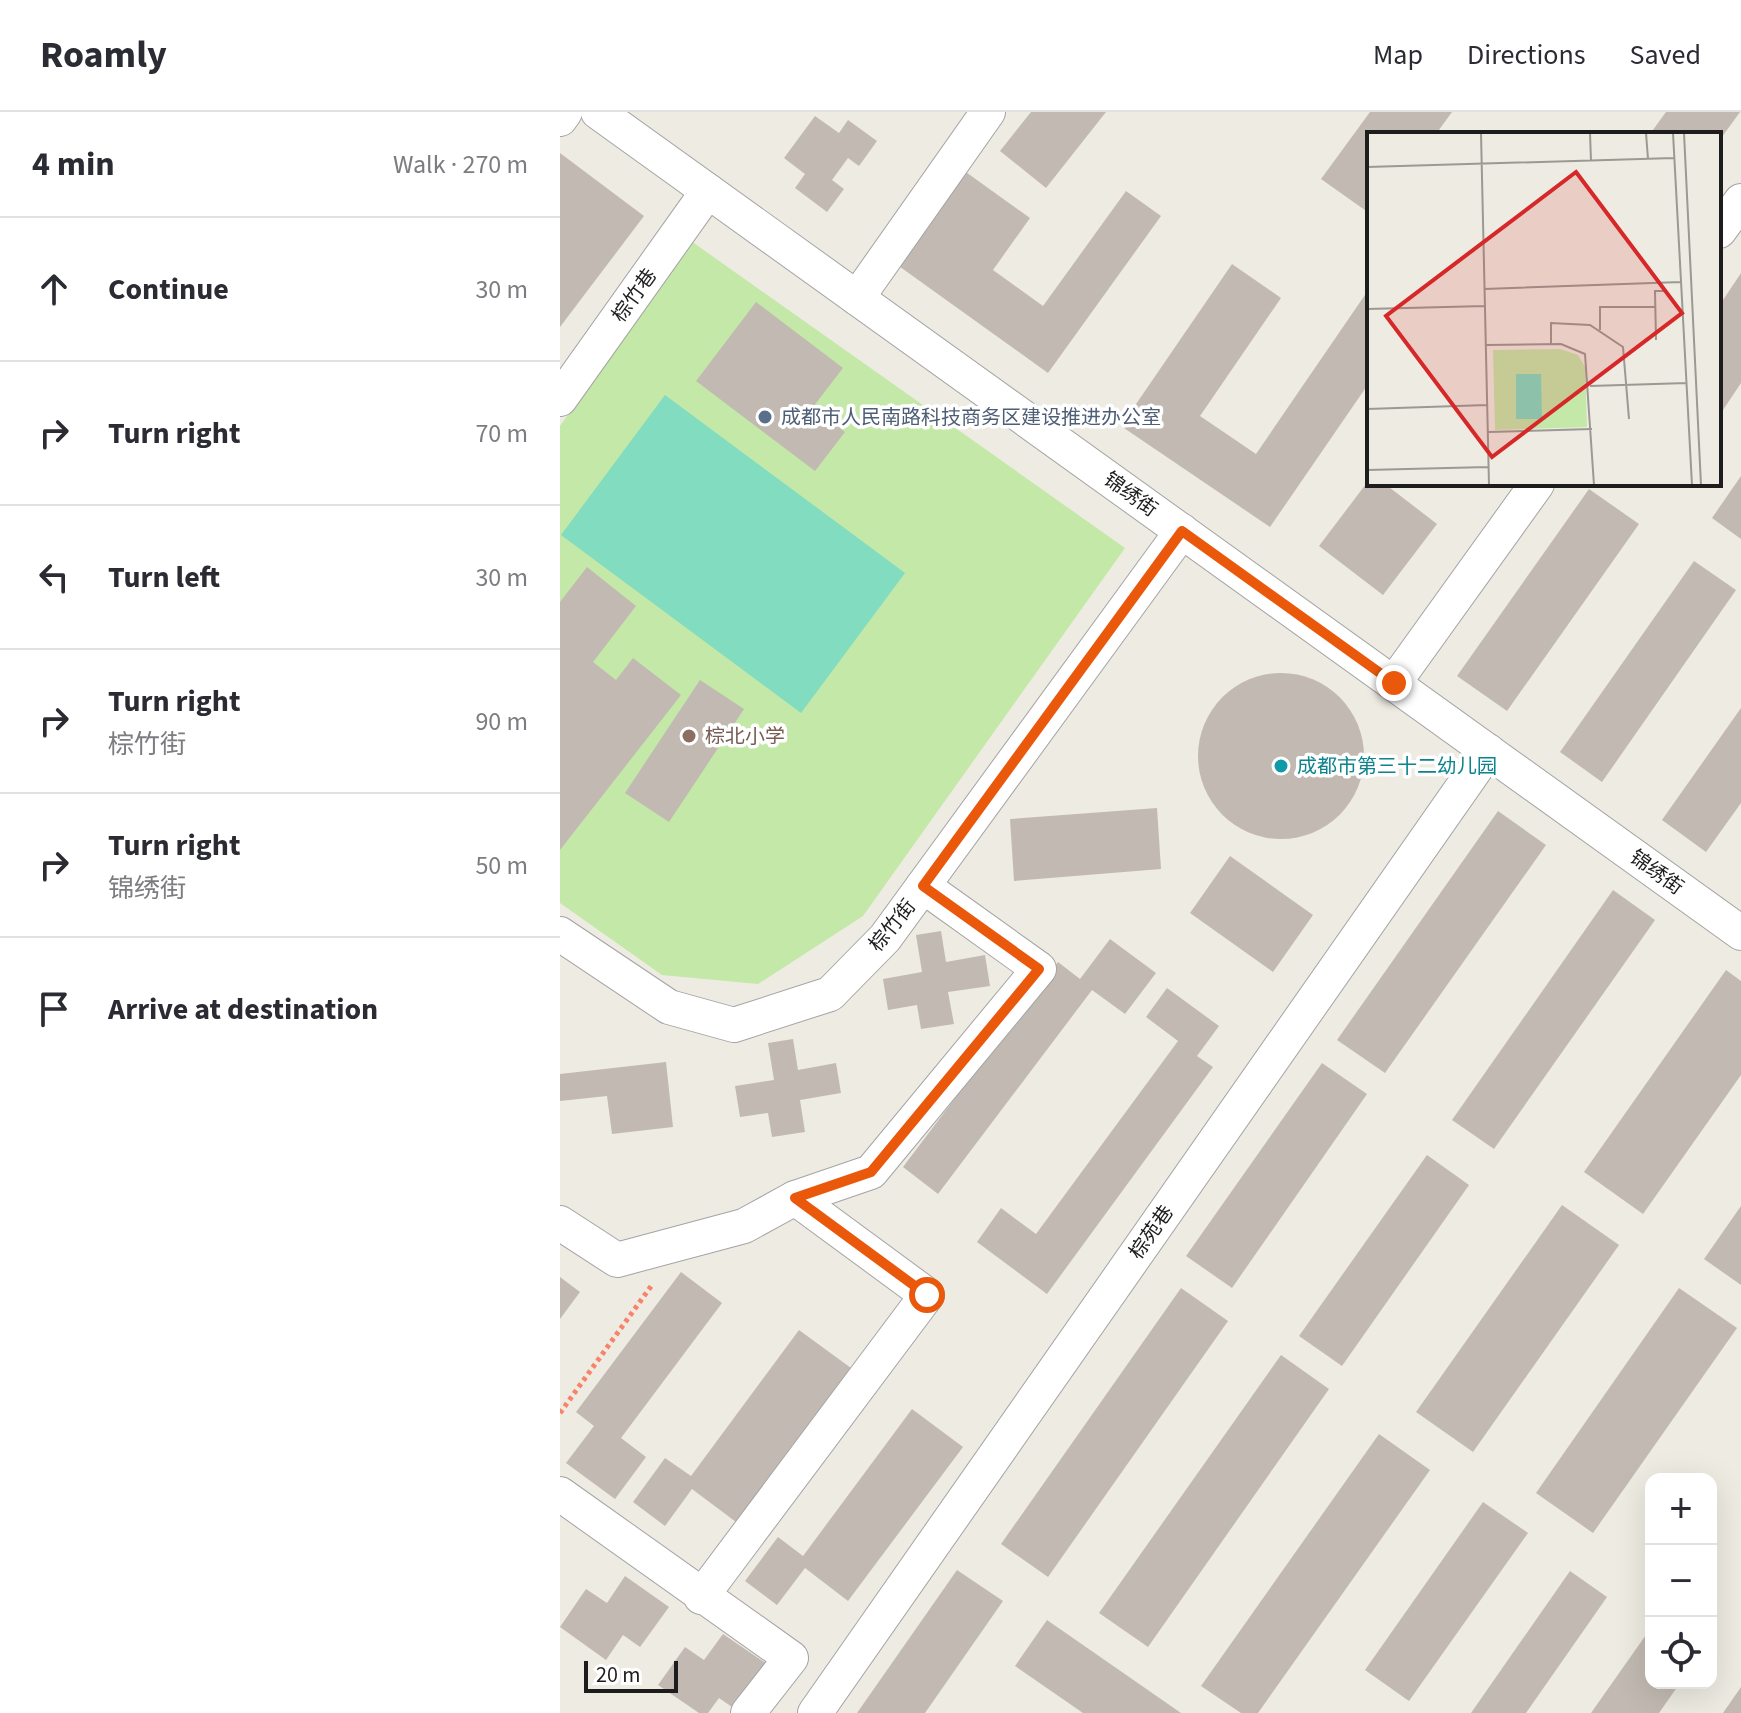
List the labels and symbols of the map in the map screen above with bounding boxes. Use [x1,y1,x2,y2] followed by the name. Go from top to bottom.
[1367,132,1721,486] inset map
[606,263,664,328] street label: 棕竹巷
[781,404,1161,432] place label: 成都市人民南路科技商务区建设推进办公室
[756,408,774,426] marker: 成都市人民南路科技商务区建设推进办公室
[1098,466,1163,524] street label: 锦绣街
[1376,665,1412,701] route end
[705,723,785,751] place label: 棕北小学
[680,727,698,745] marker: 棕北小学
[1297,753,1497,781] place label: 成都市第三十二幼儿园
[1272,757,1290,775] marker: 成都市第三十二幼儿园
[1624,844,1689,902] street label: 锦绣街
[863,894,923,958] street label: 棕竹街
[1123,1200,1180,1265] street label: 棕苑巷
[909,1277,945,1313] route start
[584,1657,678,1693] scale bar

